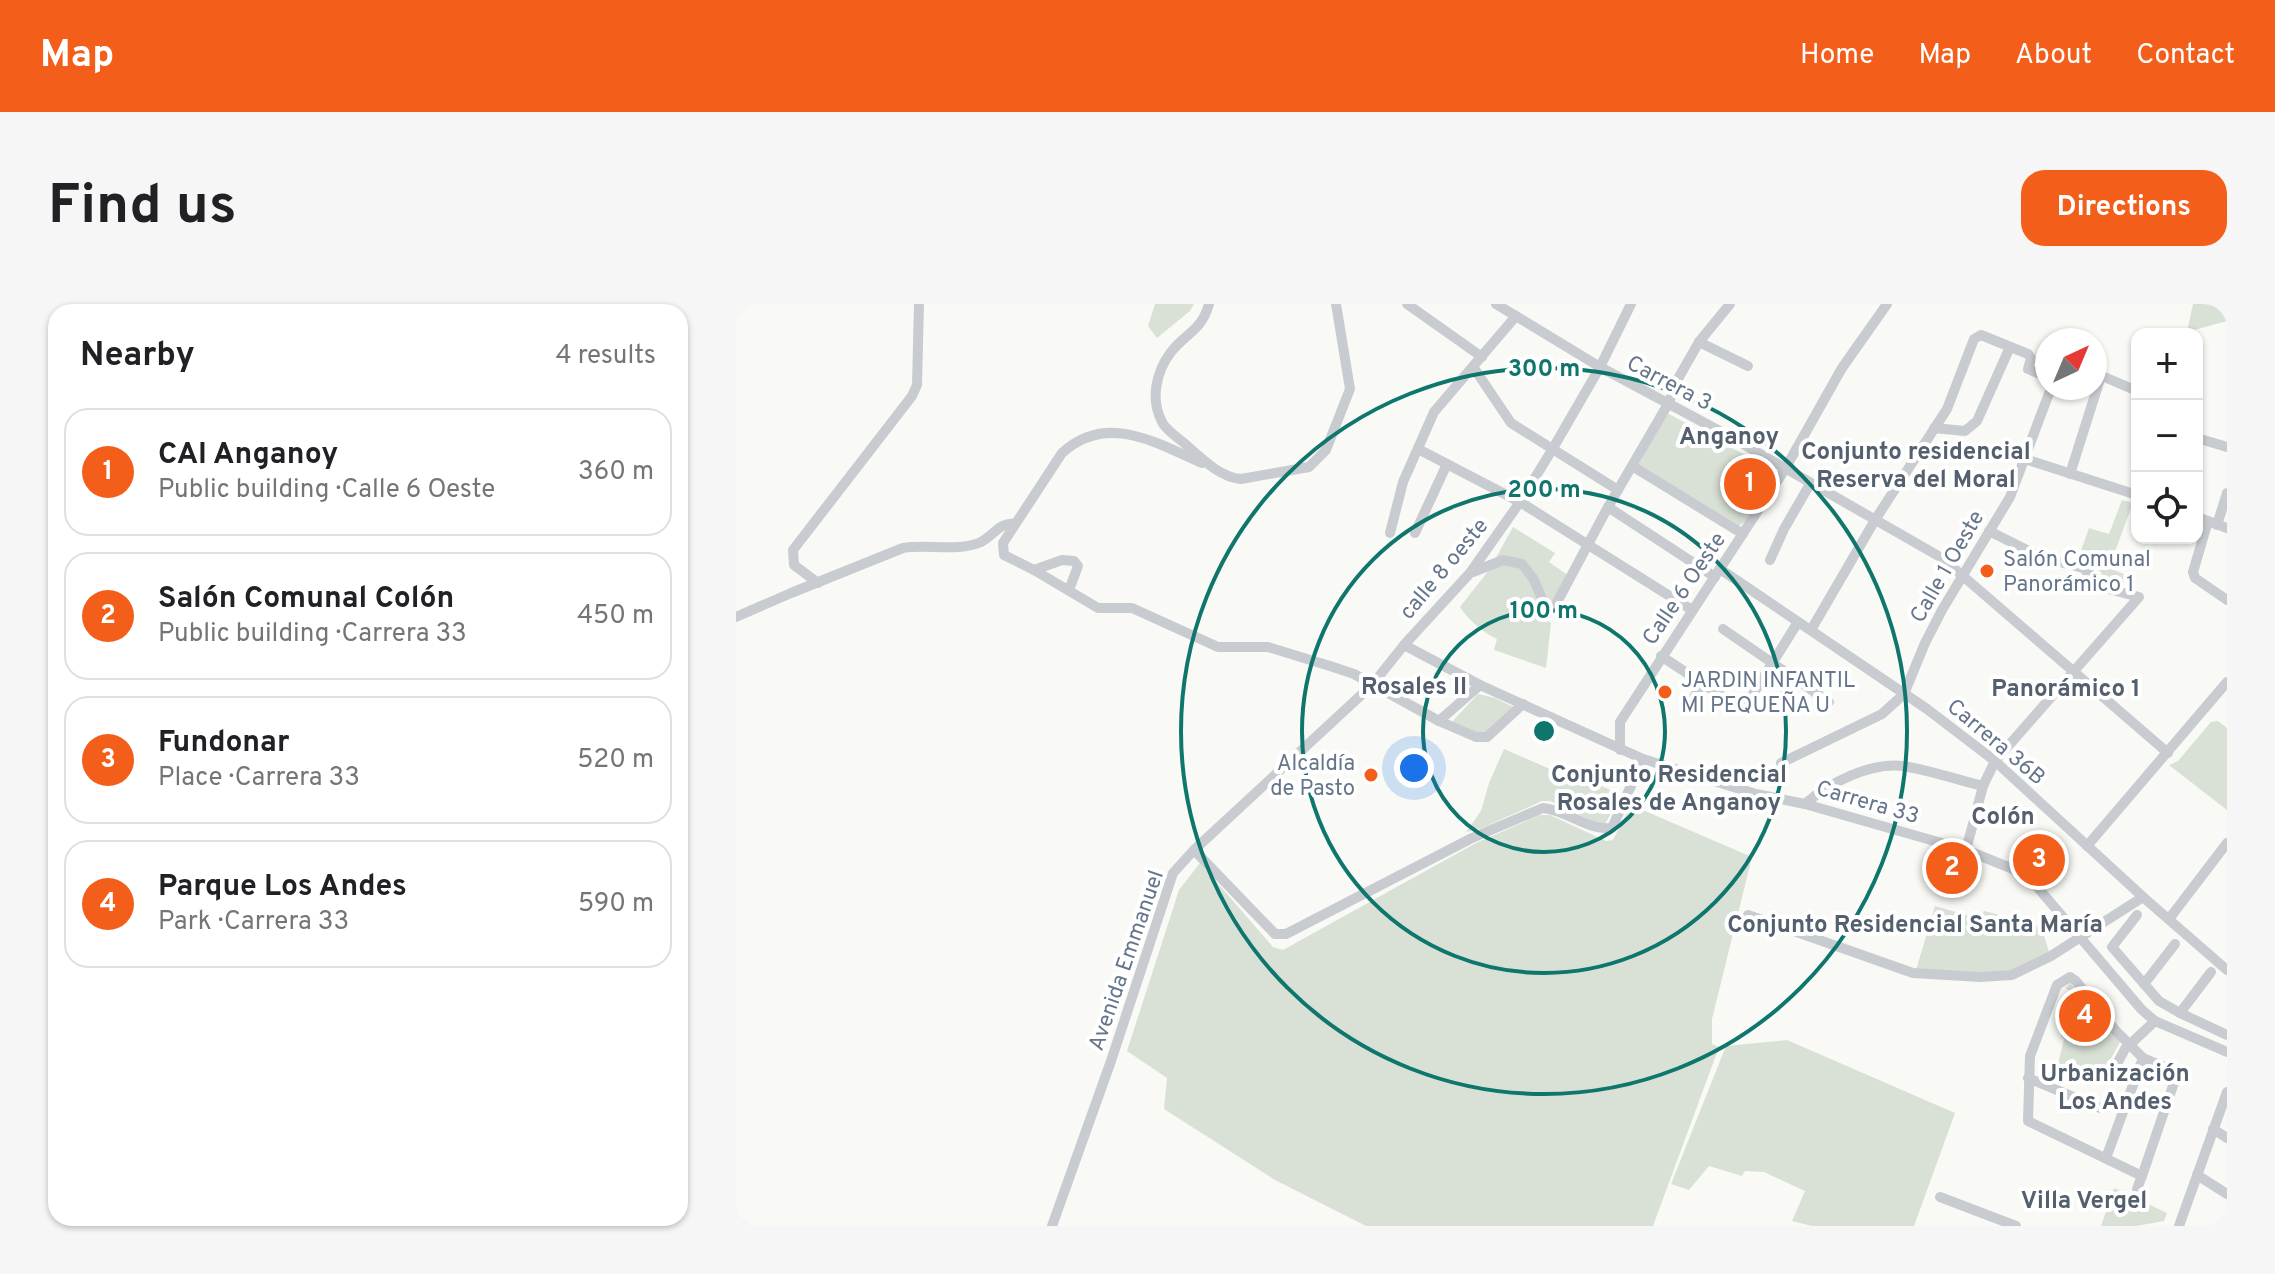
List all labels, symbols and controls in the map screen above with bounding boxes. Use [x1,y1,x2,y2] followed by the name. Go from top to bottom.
[40,32,114,81] text: Map
[1800,38,1874,74] text: Home
[1918,38,1971,74] text: Map
[2015,38,2092,74] text: About
[2136,38,2235,74] text: Contact
[2021,170,2227,246] button: Directions
[48,173,237,243] text: Find us
[2035,328,2107,400] north arrow
[2131,328,2203,544] map controls
[2131,328,2203,400] button: +
[80,335,195,378] text: Nearby
[555,340,656,373] text: 4 results
[1622,351,1716,418] street label: Carrera 3
[1508,355,1580,385] text: 300 m
[2131,400,2203,472] button: −
[1679,423,1779,453] district label: Anganoy
[158,437,338,474] text: CAI Anganoy
[1801,438,2031,496] district label: Conjunto residencial Reserva del Moral
[1724,454,1776,514] pin: 1
[103,456,113,489] text: 1
[578,456,654,489] text: 360 m
[2131,472,2203,544] button: locate
[158,474,495,507] text: Public building · Calle 6 Oeste
[1507,476,1581,506] text: 200 m
[1905,506,1991,628] street label: Calle 1 Oeste
[1395,514,1495,626] street label: calle 8 oeste
[1637,528,1733,651] street label: Calle 6 Oeste
[2003,547,2151,599] place label: Salón Comunal Panorámico 1
[1978,562,1996,580] marker: Salón Comunal Panorámico 1
[158,581,454,618] text: Salón Comunal Colón
[1510,597,1578,627] text: 100 m
[100,600,116,633] text: 2
[577,600,654,633] text: 450 m
[158,618,467,651] text: Public building · Carrera 33
[1681,668,1855,720] place label: JARDIN INFANTIL MI PEQUEÑA U
[1361,673,1467,703] district label: Rosales II
[1991,675,2141,705] district label: Panorámico 1
[1656,683,1674,701] marker: JARDIN INFANTIL MI PEQUEÑA U
[1941,694,2050,792] street label: Carrera 36B
[1530,717,1558,745] centre of rings
[158,725,290,762] text: Fundonar
[100,744,116,777] text: 3
[577,744,654,777] text: 520 m
[1394,748,1434,788] your location
[1270,751,1355,803] place label: Alcaldía de Pasto
[1551,761,1787,819] district label: Conjunto Residencial Rosales de Anganoy
[158,762,360,795] text: Place · Carrera 33
[1362,766,1380,784] marker: Alcaldía de Pasto
[1813,776,1922,831] street label: Carrera 33
[1971,803,2035,833] district label: Colón
[2013,830,2065,890] pin: 3
[1926,838,1978,898] pin: 2
[1084,867,1171,1055] street label: Avenida Emmanuel
[158,869,407,906] text: Parque Los Andes
[100,888,116,921] text: 4
[578,888,654,921] text: 590 m
[158,906,349,939] text: Park · Carrera 33
[1727,911,2103,941] district label: Conjunto Residencial Santa María
[2059,986,2111,1046] pin: 4
[2040,1060,2190,1118] district label: Urbanización Los Andes
[2021,1187,2147,1217] district label: Villa Vergel

